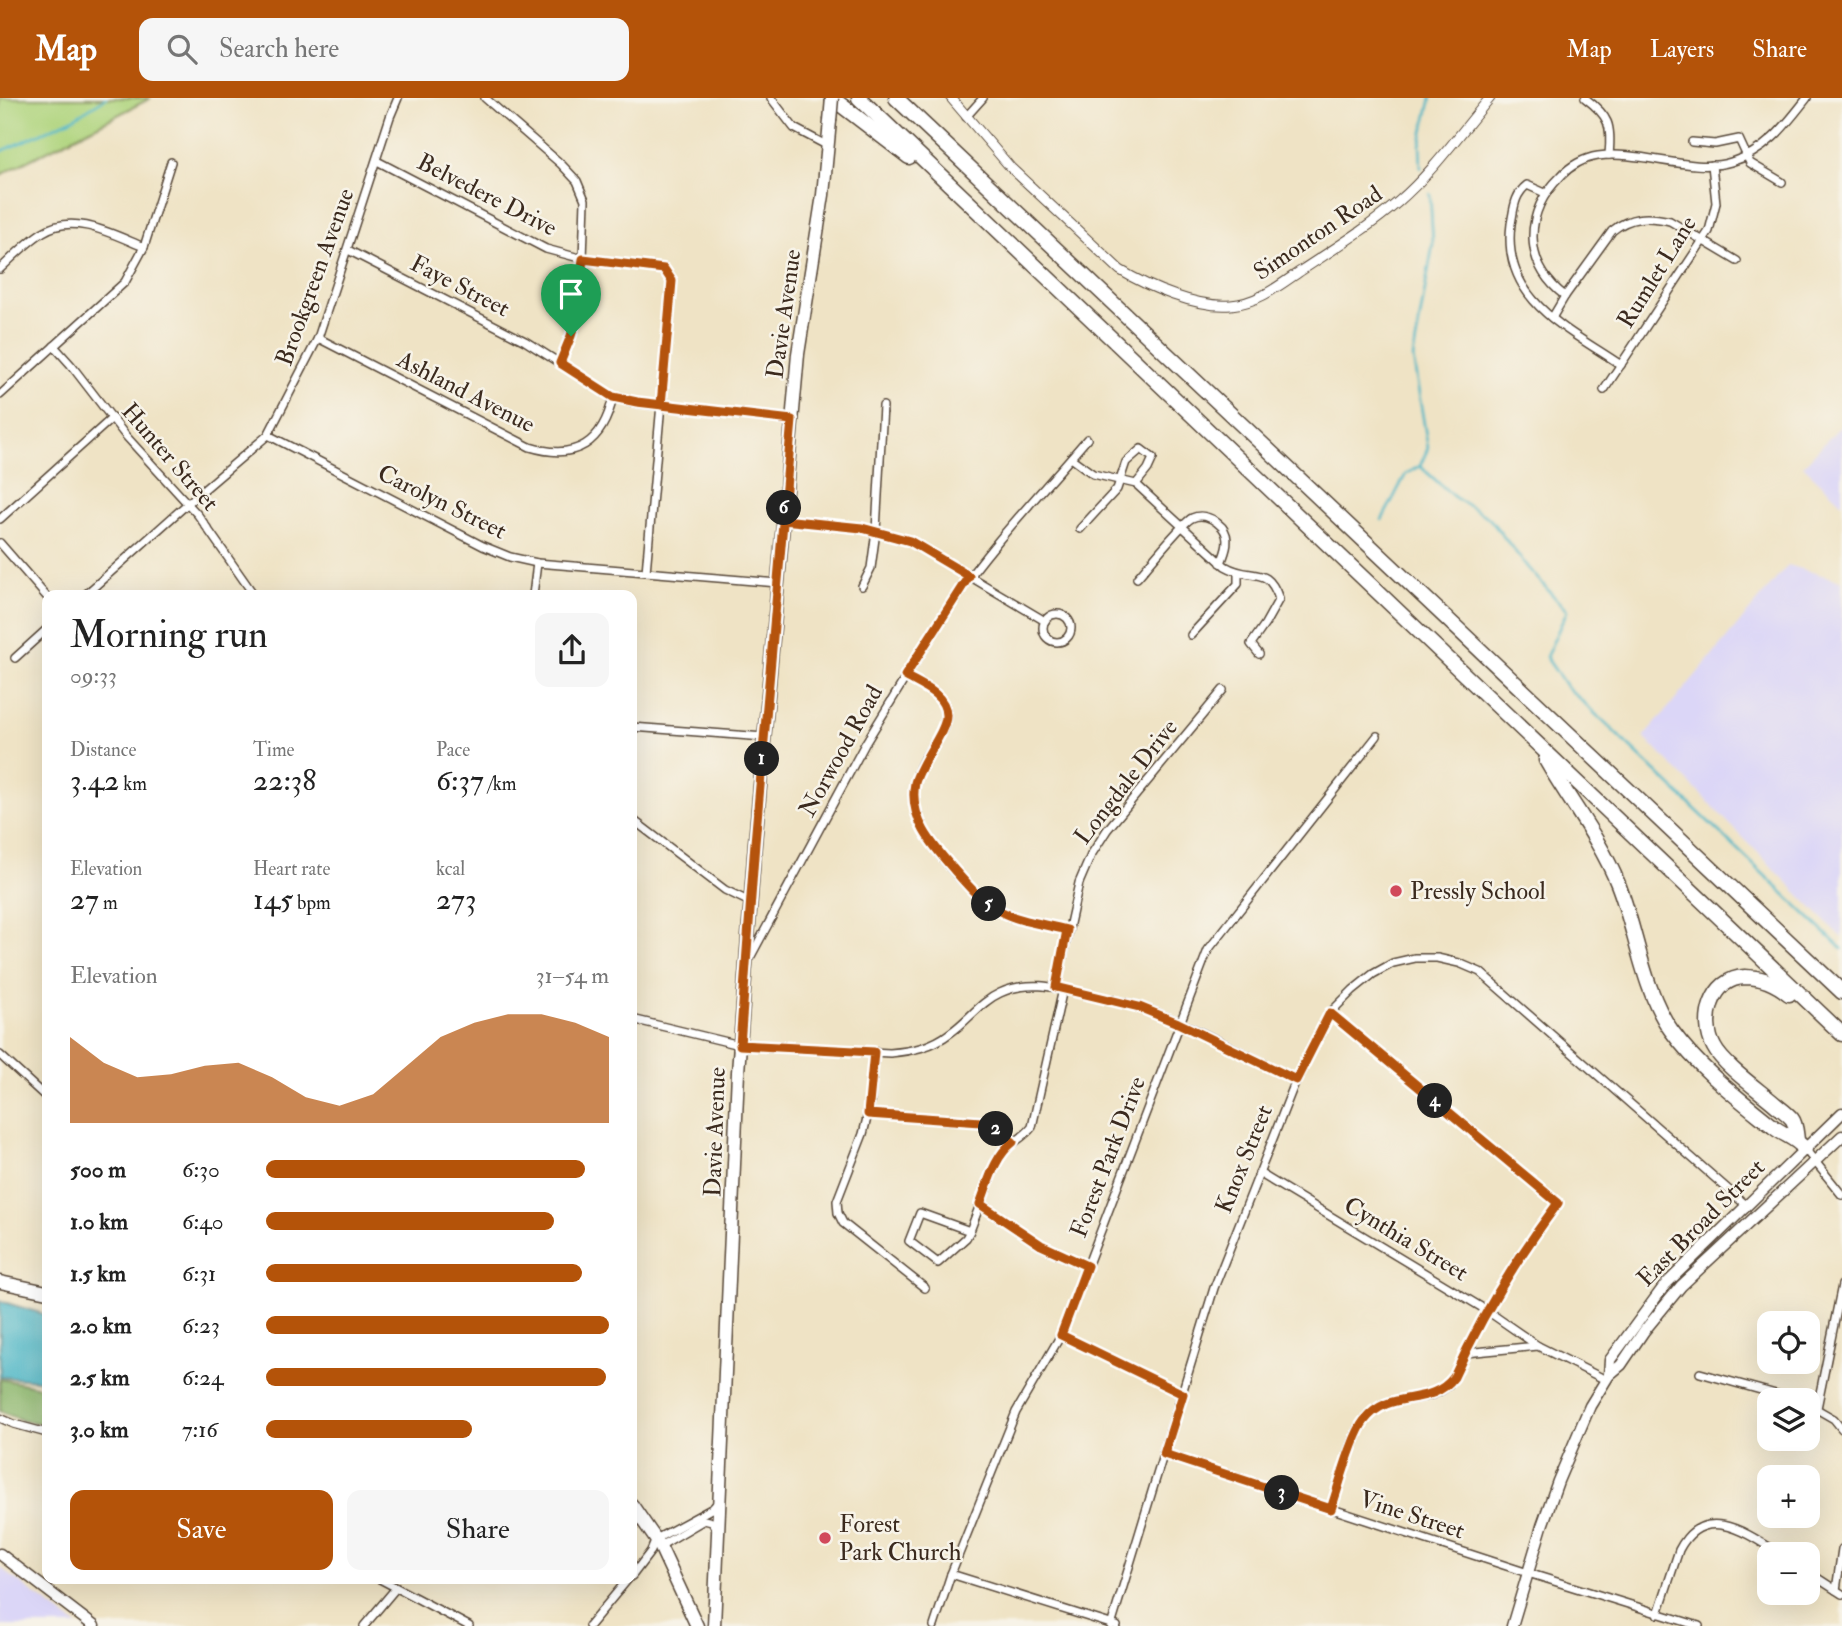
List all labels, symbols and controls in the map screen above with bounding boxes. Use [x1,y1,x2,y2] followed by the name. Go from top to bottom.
[139,18,629,81] search box
[35,29,97,70] text: Map
[163,30,201,68] icon: search
[219,33,339,65] text: Search here
[1567,34,1612,65] text: Map
[1650,34,1714,65] text: Layers
[1752,34,1807,65] text: Share
[412,147,562,243] street label: Belvedere Drive
[1248,178,1389,287] street label: Simonton Road
[269,184,361,370] street label: Brookgreen Avenue
[1610,210,1704,334] street label: Rumlet Lane
[760,247,808,381] street label: Davie Avenue
[405,248,515,324] street label: Faye Street
[541,264,601,336] pin
[552,275,590,313] icon: arrive
[391,344,540,440] street label: Ashland Avenue
[114,396,226,518] street label: Hunter Street
[373,457,512,547] street label: Carolyn Street
[766,490,802,526] pin: 6
[779,495,788,519] text: 6
[70,611,268,659] text: Morning run
[535,613,609,687] button: share
[70,661,117,690] text: 09:33
[792,679,890,822] street label: Norwood Road
[1067,713,1185,851] street label: Longdale Drive
[70,738,136,762] text: Distance
[253,738,295,762] text: Time
[436,738,470,762] text: Pace
[744,742,780,776] pin: 1
[758,746,765,770] text: 1
[70,762,119,799] text: 3.42
[253,762,316,799] text: 22:38
[436,762,484,799] text: 6:37
[119,772,147,796] text: km
[484,772,517,796] text: /km
[70,857,142,881] text: Elevation
[253,857,330,881] text: Heart rate
[436,857,465,881] text: kcal
[1410,876,1546,907] place label: Pressly School
[70,881,99,918] text: 27
[253,881,293,918] text: 145
[436,881,476,918] text: 273
[1388,883,1404,899] marker: Pressly School
[972,886,1006,922] pin: 5
[99,891,118,915] text: m
[293,891,331,915] text: bpm
[984,891,993,915] text: 5
[70,961,158,990] text: Elevation
[536,961,609,990] text: 31–54 m
[697,1066,733,1198] street label: Davie Avenue
[1063,1072,1153,1242] street label: Forest Park Drive
[1418,1084,1452,1118] pin: 4
[1429,1088,1440,1112] text: 4
[1208,1100,1280,1218] street label: Knox Street
[978,1112,1014,1146] pin: 2
[991,1116,1000,1140] text: 2
[1630,1152,1772,1294] street label: East Broad Street
[70,1155,126,1184] text: 500 m
[182,1155,220,1184] text: 6:30
[1338,1190,1474,1288] street label: Cynthia Street
[70,1207,128,1236] text: 1.0 km
[182,1207,223,1236] text: 6:40
[70,1259,126,1288] text: 1.5 km
[182,1259,216,1288] text: 6:31
[70,1311,132,1340] text: 2.0 km
[182,1311,220,1340] text: 6:23
[1757,1311,1820,1605] map controls
[1757,1311,1820,1374] button: locate
[70,1363,130,1392] text: 2.5 km
[182,1363,223,1392] text: 6:24
[1757,1388,1820,1451] button: layers
[70,1415,129,1444] text: 3.0 km
[182,1415,218,1444] text: 7:16
[1757,1465,1820,1528] button: +
[1264,1476,1300,1510] pin: 3
[1278,1480,1285,1504] text: 3
[1356,1483,1469,1547] street label: Vine Street
[70,1490,333,1570] button: Save
[347,1490,609,1570] button: Share
[839,1509,962,1568] place label: Forest Park Church
[817,1530,833,1546] marker: Forest Park Church
[1757,1542,1820,1605] button: −

